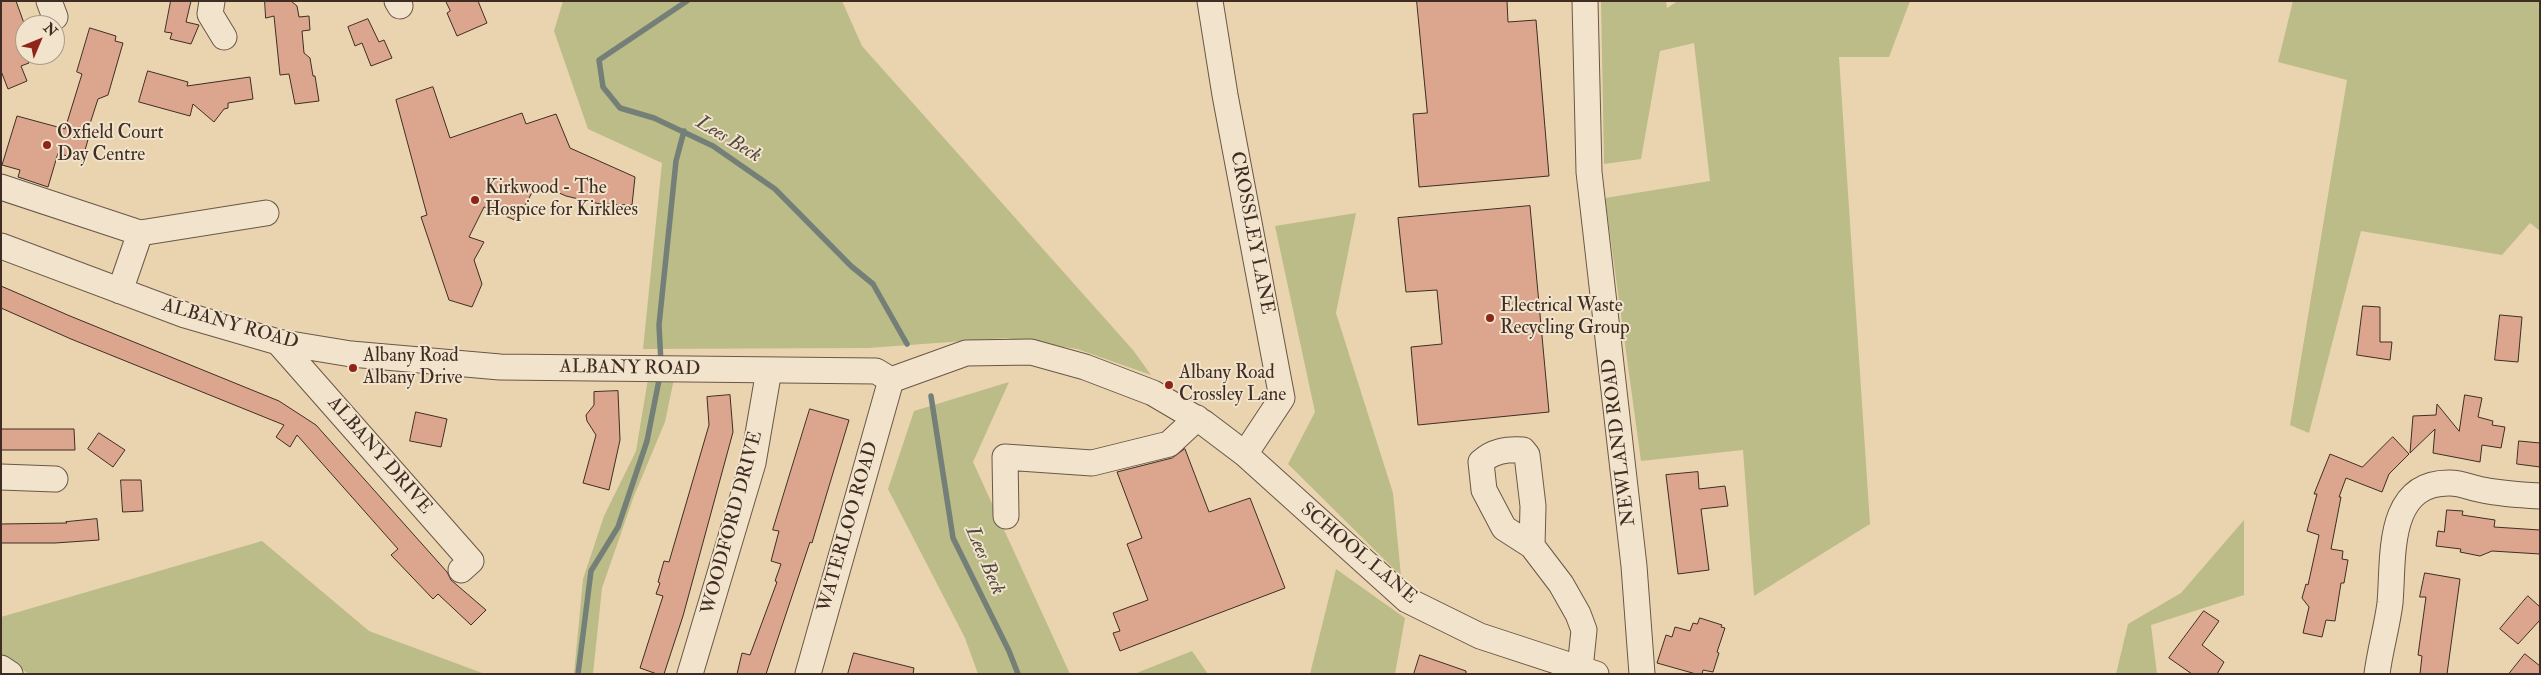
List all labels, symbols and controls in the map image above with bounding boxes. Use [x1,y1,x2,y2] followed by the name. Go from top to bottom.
[15,15,65,65] north arrow
[40,19,61,40] text: N
[691,111,765,169] water label: Lees Beck
[57,123,164,167] place label: Oxfield Court Day Centre
[41,139,53,151] marker: Oxfield Court Day Centre
[1224,150,1278,316] street label: CROSSLEY LANE
[485,178,638,222] place label: Kirkwood - The Hospice for Kirklees
[469,194,481,206] marker: Kirkwood - The Hospice for Kirklees
[159,295,301,355] street label: ALBANY ROAD
[1500,296,1630,340] place label: Electrical Waste Recycling Group
[1484,312,1496,324] marker: Electrical Waste Recycling Group
[363,346,462,390] place label: Albany Road Albany Drive
[559,356,701,382] street label: ALBANY ROAD
[1598,357,1642,527] street label: NEWLAND ROAD
[347,362,359,374] marker: Albany Road Albany Drive
[1179,363,1286,407] place label: Albany Road Crossley Lane
[1163,379,1175,391] marker: Albany Road Crossley Lane
[322,393,436,519] street label: ALBANY DRIVE
[698,429,768,617] street label: WOODFORD DRIVE
[814,439,884,615] street label: WATERLOO ROAD
[1295,499,1421,609] street label: SCHOOL LANE
[959,523,1009,599] water label: Lees Beck

